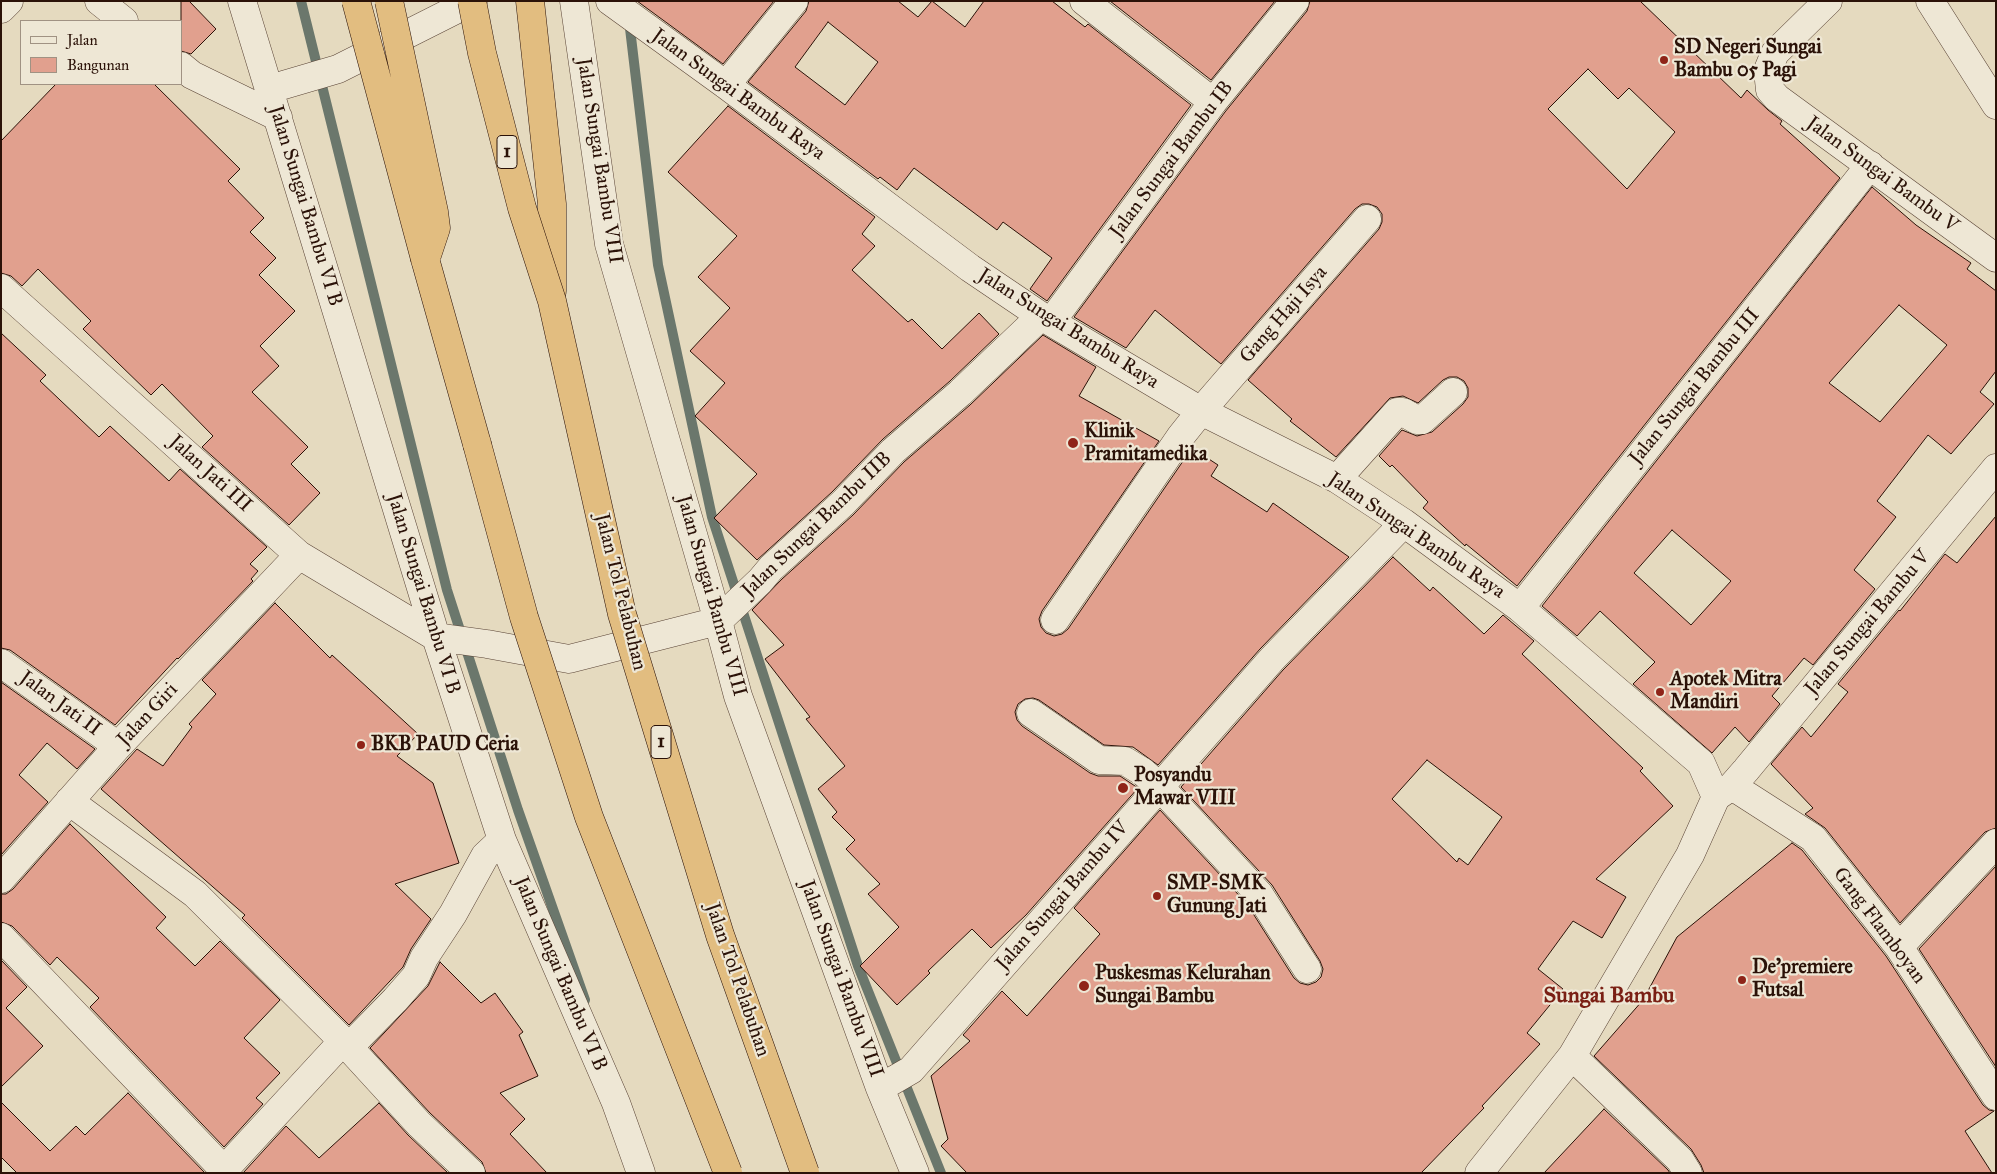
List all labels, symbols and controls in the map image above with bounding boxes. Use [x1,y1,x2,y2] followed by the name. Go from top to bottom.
[20,20,182,85] legend
[647,24,829,166] street label: Jalan Sungai Bambu Raya
[67,31,98,49] text: Jalan
[1674,36,1822,83] place label: SD Negeri Sungai Bambu 05 Pagi
[1658,54,1670,66] marker: SD Negeri Sungai Bambu 05 Pagi
[67,56,129,74] text: Bangunan
[571,56,627,266] street label: Jalan Sungai Bambu VIII
[1105,77,1239,243] street label: Jalan Sungai Bambu IB
[263,103,347,309] street label: Jalan Sungai Bambu VI B
[1801,112,1963,238] street label: Jalan Sungai Bambu V
[497,136,517,168] road number: 1
[1235,261,1333,369] street label: Gang Haji Isya
[973,264,1163,394] street label: Jalan Sungai Bambu Raya
[1625,304,1765,470] street label: Jalan Sungai Bambu III
[1084,420,1207,467] place label: Klinik Pramitamedika
[163,430,257,518] street label: Jalan Jati III
[1066,436,1080,450] marker: Klinik Pramitamedika
[737,447,897,603] street label: Jalan Sungai Bambu IIB
[1323,468,1509,604] street label: Jalan Sungai Bambu Raya
[381,491,465,697] street label: Jalan Sungai Bambu VI B
[671,493,751,699] street label: Jalan Sungai Bambu VIII
[589,511,651,673] street label: Jalan Tol Pelabuhan
[1800,545,1936,701] street label: Jalan Sungai Bambu V
[14,666,106,742] street label: Jalan Jati II
[1670,668,1782,715] place label: Apotek Mitra Mandiri
[113,678,183,752] street label: Jalan Giri
[1654,686,1666,698] marker: Apotek Mitra Mandiri
[651,726,671,759] road number: 1
[371,733,519,757] place label: BKB PAUD Ceria
[355,739,367,751] marker: BKB PAUD Ceria
[1134,764,1236,811] place label: Posyandu Mawar VIII
[1116,781,1130,795] marker: Posyandu Mawar VIII
[991,816,1135,976] street label: Jalan Sungai Bambu IV
[1827,863,1931,989] street label: Gang Flamboyan
[1167,872,1267,919] place label: SMP-SMK Gunung Jati
[508,873,612,1075] street label: Jalan Sungai Bambu VI B
[794,877,888,1081] street label: Jalan Sungai Bambu VIII
[1151,890,1163,902] marker: SMP-SMK Gunung Jati
[699,900,775,1060] street label: Jalan Tol Pelabuhan
[1752,956,1853,1003] place label: De'premiere Futsal
[1095,962,1271,1009] place label: Puskesmas Kelurahan Sungai Bambu
[1736,974,1748,986] marker: De'premiere Futsal
[1077,979,1091,993] marker: Puskesmas Kelurahan Sungai Bambu
[1543,984,1675,1010] district label: Sungai Bambu

